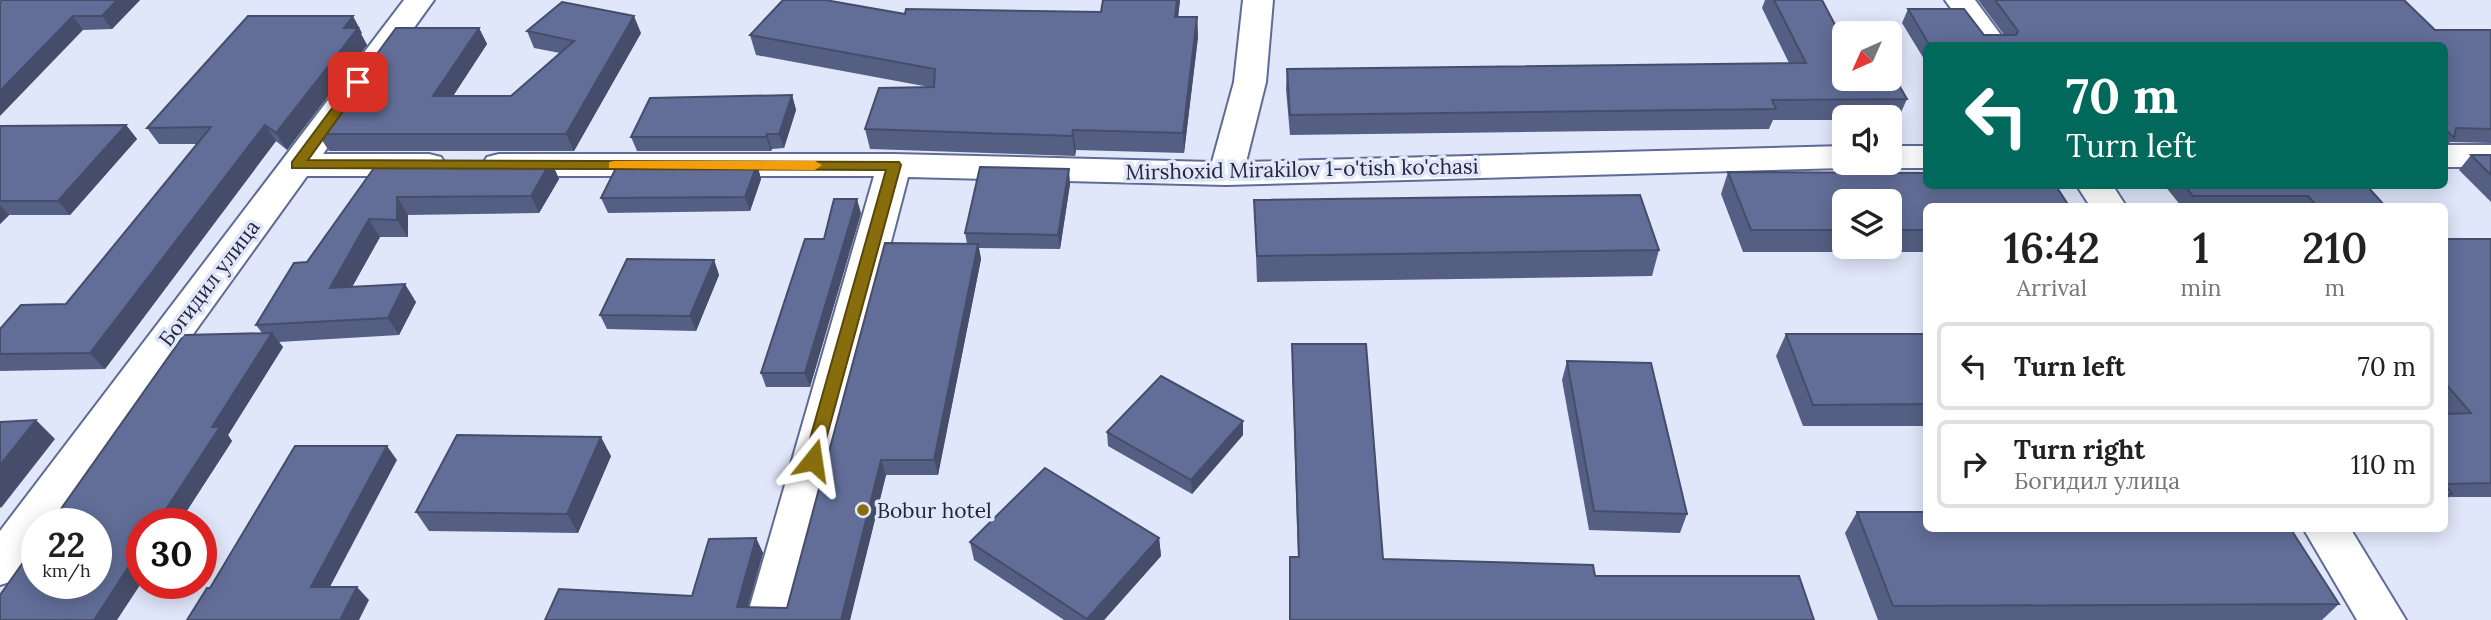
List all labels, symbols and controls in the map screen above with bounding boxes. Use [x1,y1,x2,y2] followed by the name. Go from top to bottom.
[1832,21,1902,91] north arrow
[1832,21,1902,259] map controls
[328,52,388,112] pin
[339,63,377,101] icon: arrive
[2066,64,2178,126] text: 70 m
[1951,70,2042,161] icon: left
[1832,105,1902,175] button: sound
[2066,125,2196,166] text: Turn left
[1125,152,1479,186] street label: Mirshoxid Mirakilov 1-o'tish ko'chasi
[1832,189,1902,259] button: layers
[153,214,266,352] street label: Богидил улица
[2004,221,2100,275] text: 16:42
[2193,221,2209,275] text: 1
[2302,221,2367,275] text: 210
[2017,273,2087,302] text: Arrival
[2181,273,2222,302] text: min
[2324,273,2345,302] text: m
[1955,347,1993,385] icon: left
[2014,350,2125,383] text: Turn left
[2358,350,2416,383] text: 70 m
[776,423,850,497] position arrow
[2014,433,2145,466] text: Turn right
[1955,445,1993,483] icon: right
[2351,448,2416,481] text: 110 m
[2014,466,2180,495] text: Богидил улица
[877,497,992,524] place label: Bobur hotel
[855,502,871,518] marker: Bobur hotel
[126,508,217,599] speed limit sign: 30
[48,522,85,567] text: 22
[42,559,91,582] text: km/h

